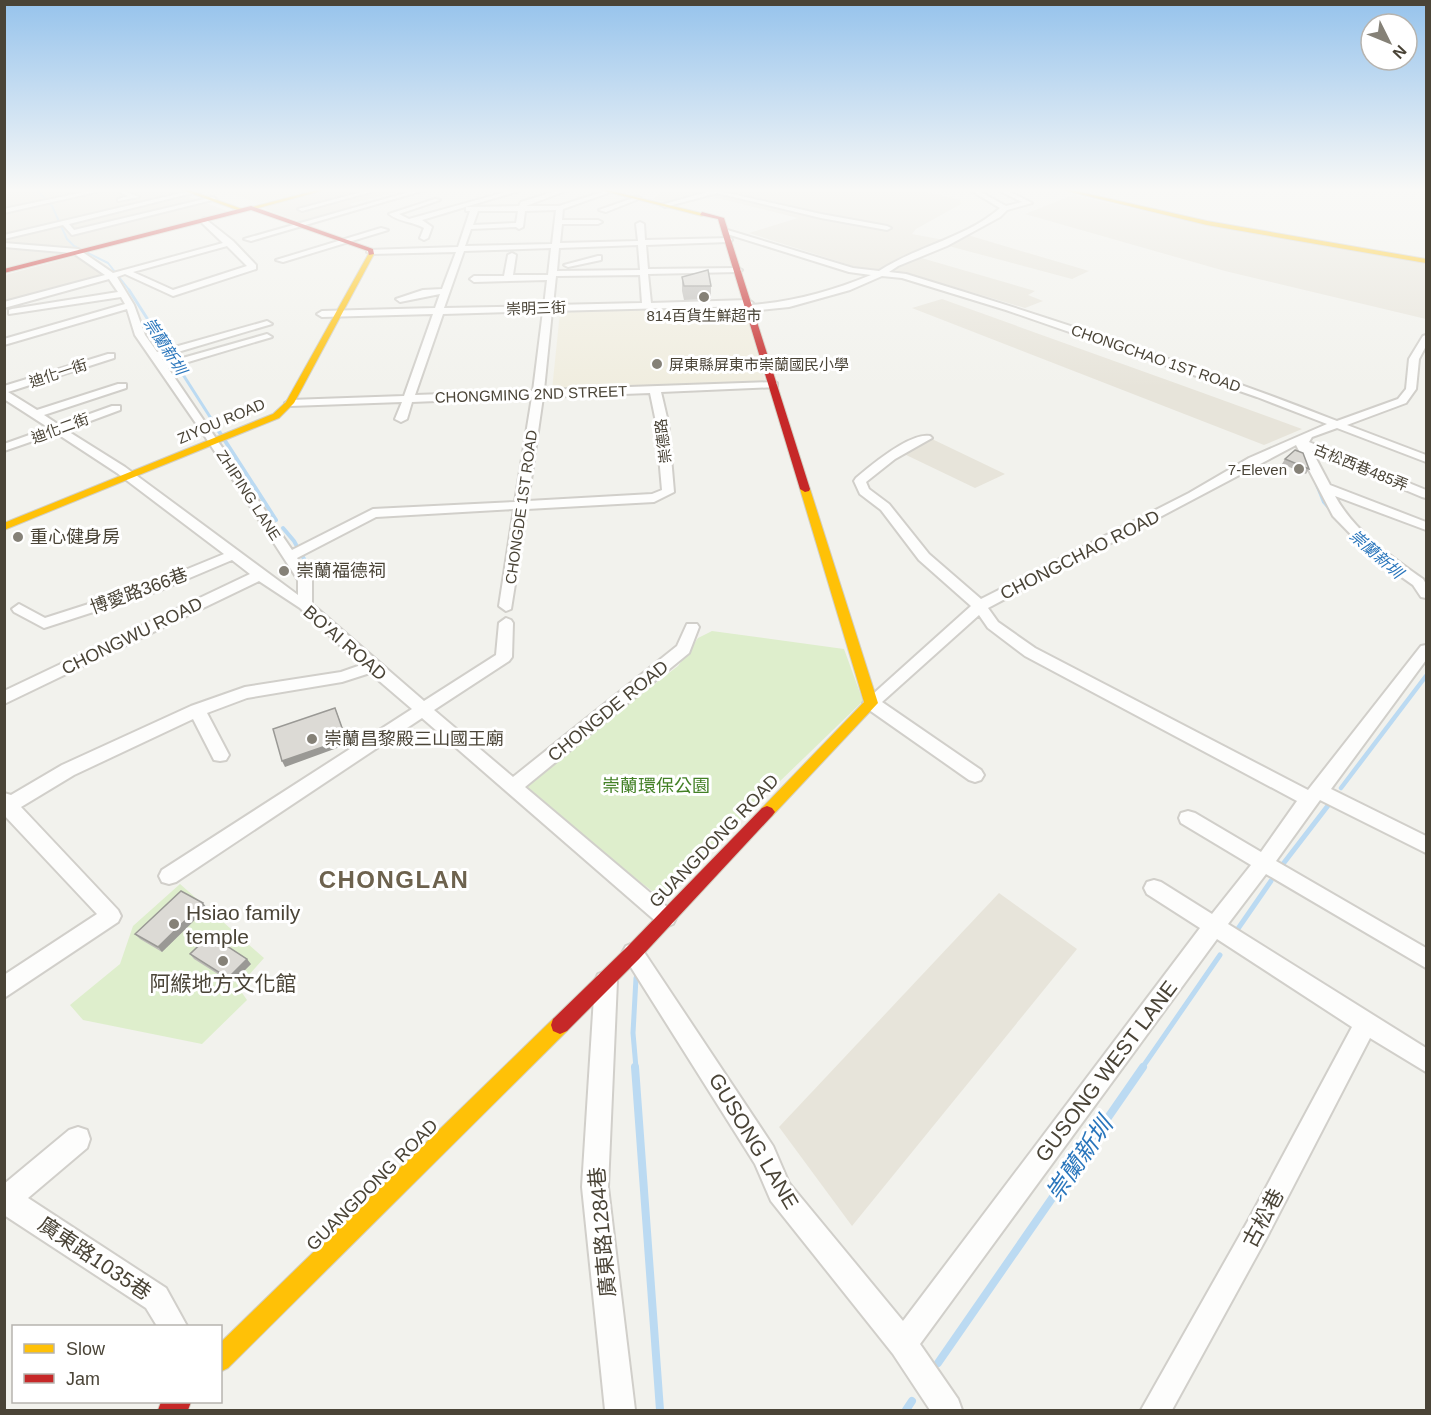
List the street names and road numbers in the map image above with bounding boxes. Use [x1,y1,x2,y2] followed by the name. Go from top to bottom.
[506,298,566,318] street label: 崇明三街
[1069,321,1243,395] street label: CHONGCHAO 1ST ROAD
[27,356,89,390] street label: 迪化一街
[435,382,627,406] street label: CHONGMING 2ND STREET
[175,395,267,447] street label: ZIYOU ROAD
[29,410,91,446] street label: 迪化二街
[652,418,674,464] street label: 崇德路
[502,429,540,585] street label: CHONGDE 1ST ROAD
[1311,440,1411,494] street label: 古松西巷485弄
[213,447,285,543] street label: ZHIPING LANE
[997,506,1163,604] street label: CHONGCHAO ROAD
[88,564,190,618] street label: 博愛路366巷
[58,593,206,679] street label: CHONGWU ROAD
[299,602,391,684] street label: BO'AI ROAD
[544,656,672,766] street label: CHONGDE ROAD
[645,770,783,912] street label: GUANGDONG ROAD
[1031,976,1181,1166] street label: GUSONG WEST LANE
[704,1069,804,1213] street label: GUSONG LANE
[302,1115,442,1255] street label: GUANGDONG ROAD
[585,1166,619,1298] street label: 廣東路1284巷
[1238,1185,1288,1251] street label: 古松巷
[34,1212,156,1304] street label: 廣東路1035巷

